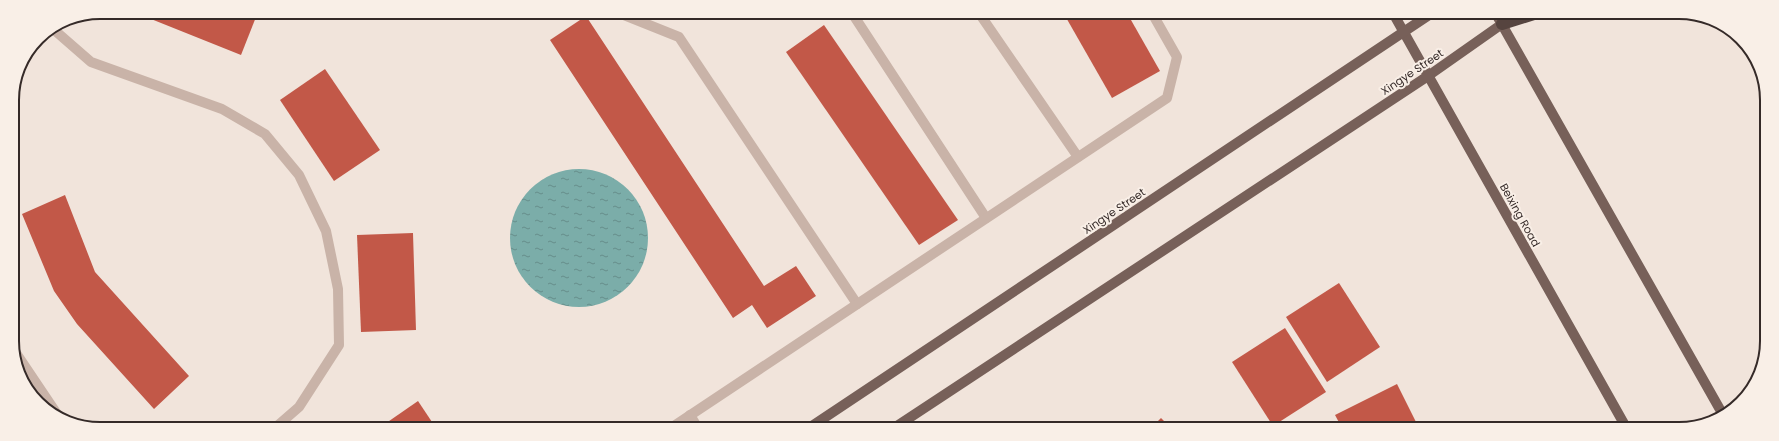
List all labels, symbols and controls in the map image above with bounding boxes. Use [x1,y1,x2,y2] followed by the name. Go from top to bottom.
[1378,45,1446,99] street label: Xingye Street
[1496,180,1544,250] street label: Beixing Road
[1080,184,1148,238] street label: Xingye Street

